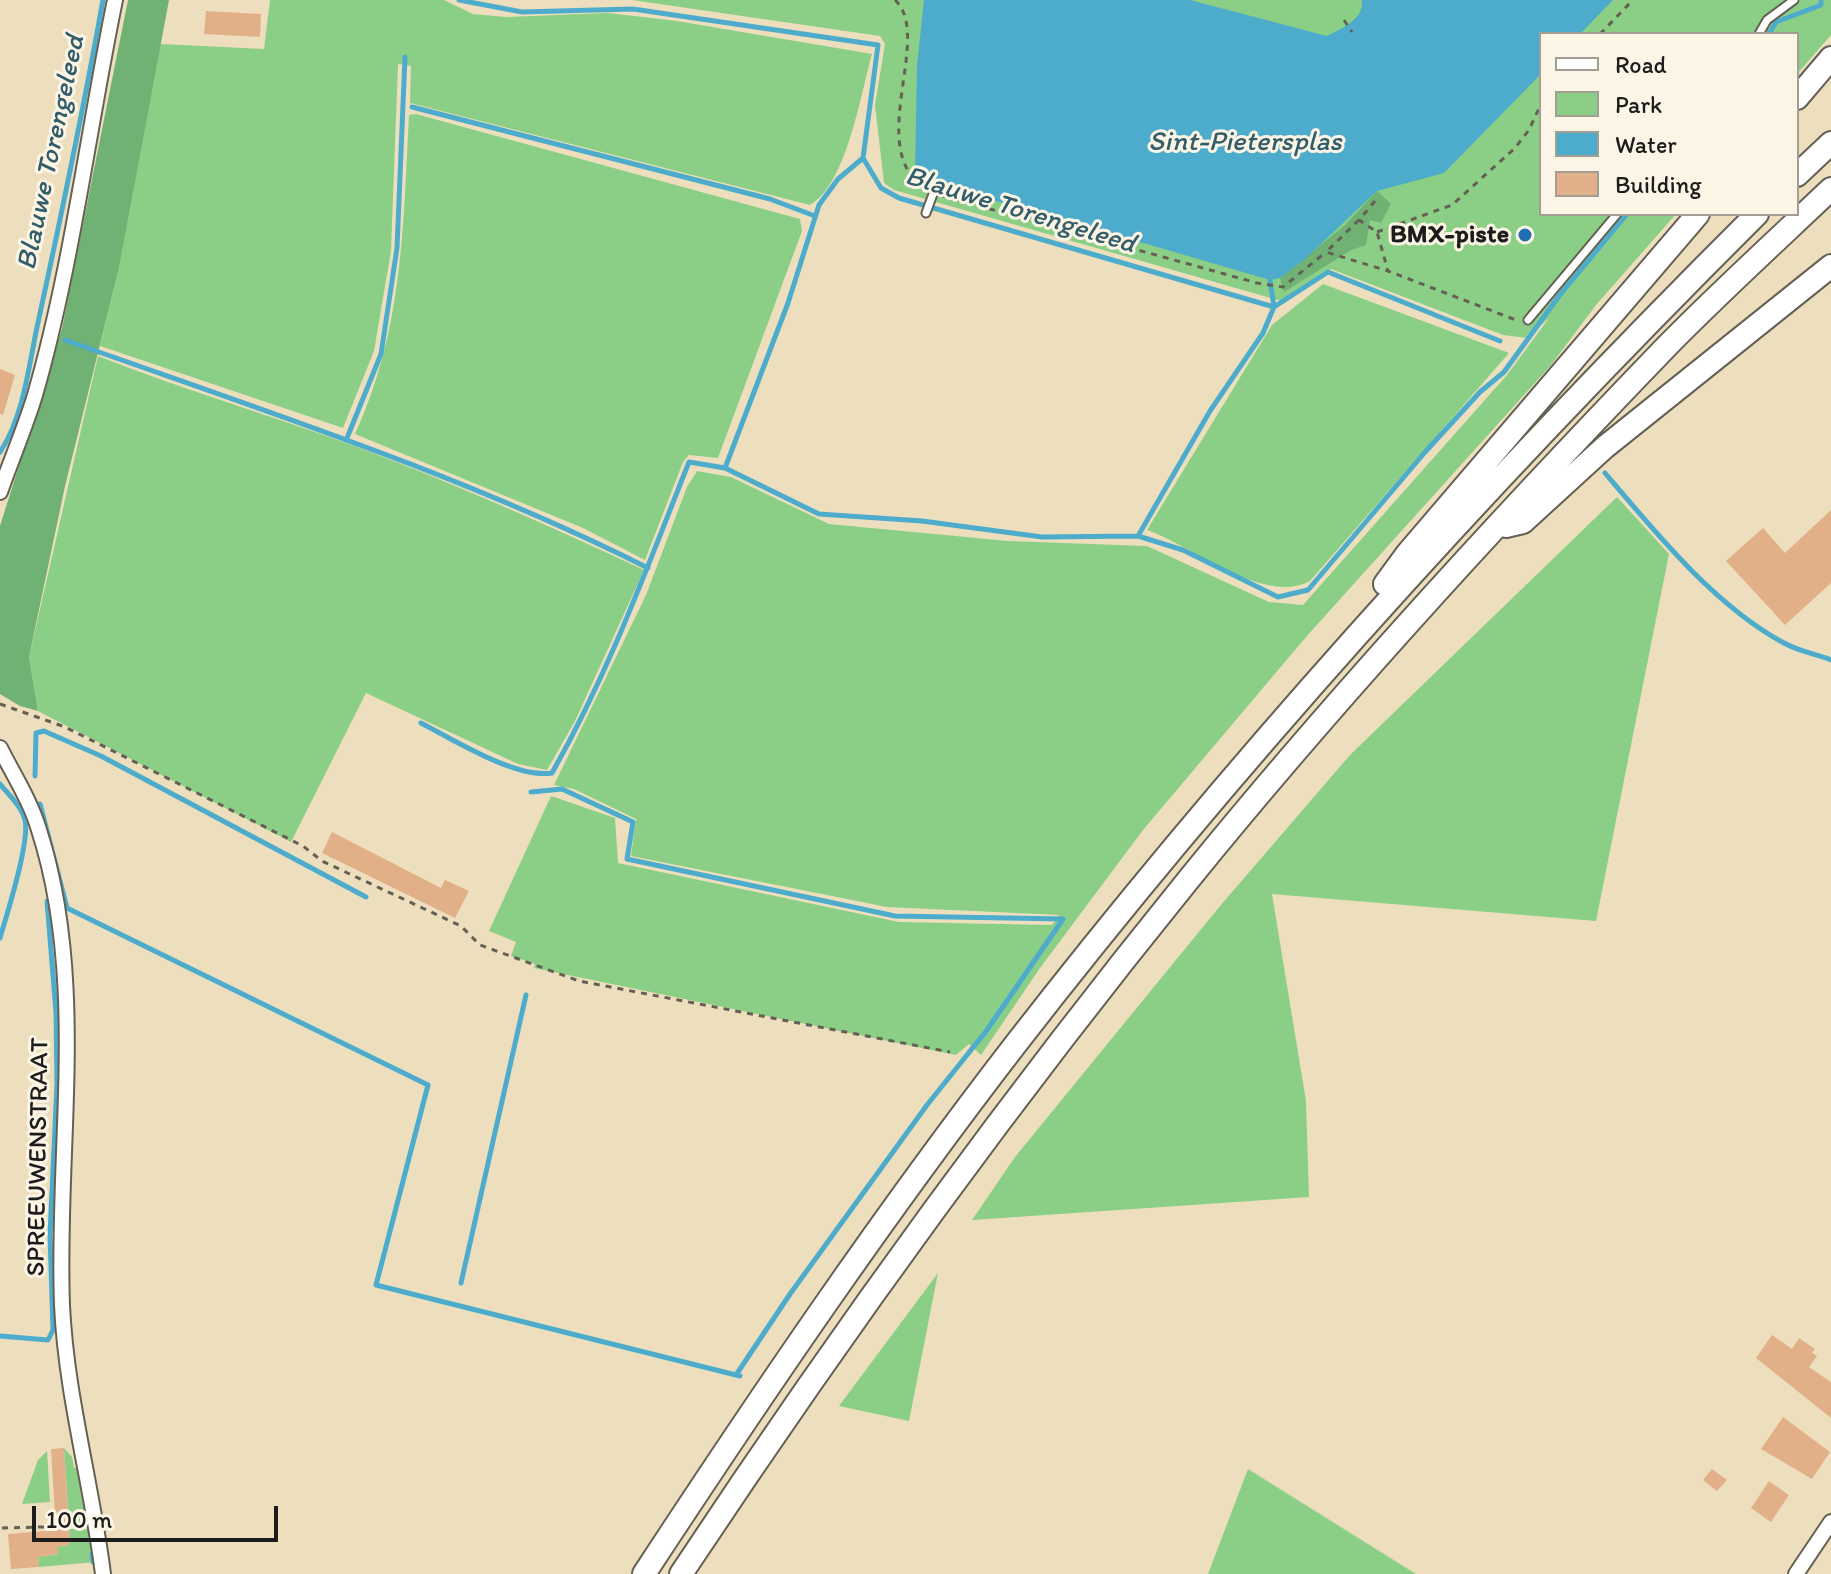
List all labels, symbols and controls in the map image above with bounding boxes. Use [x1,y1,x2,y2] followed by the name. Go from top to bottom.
[1539,32,1799,216] legend
[11,33,93,273] water label: Blauwe Torengeleed
[1615,50,1667,79] text: Road
[1615,90,1662,119] text: Park
[1148,126,1342,160] water label: Sint-Pietersplas
[1615,130,1677,159] text: Water
[901,160,1139,262] water label: Blauwe Torengeleed
[1615,170,1702,199] text: Building
[1390,219,1509,251] place label: BMX-piste
[1516,226,1534,244] marker: BMX-piste
[21,1037,57,1277] street label: SPREEUWENSTRAAT
[36,1490,282,1540] scale bar
[46,1505,112,1534] text: 100 m

